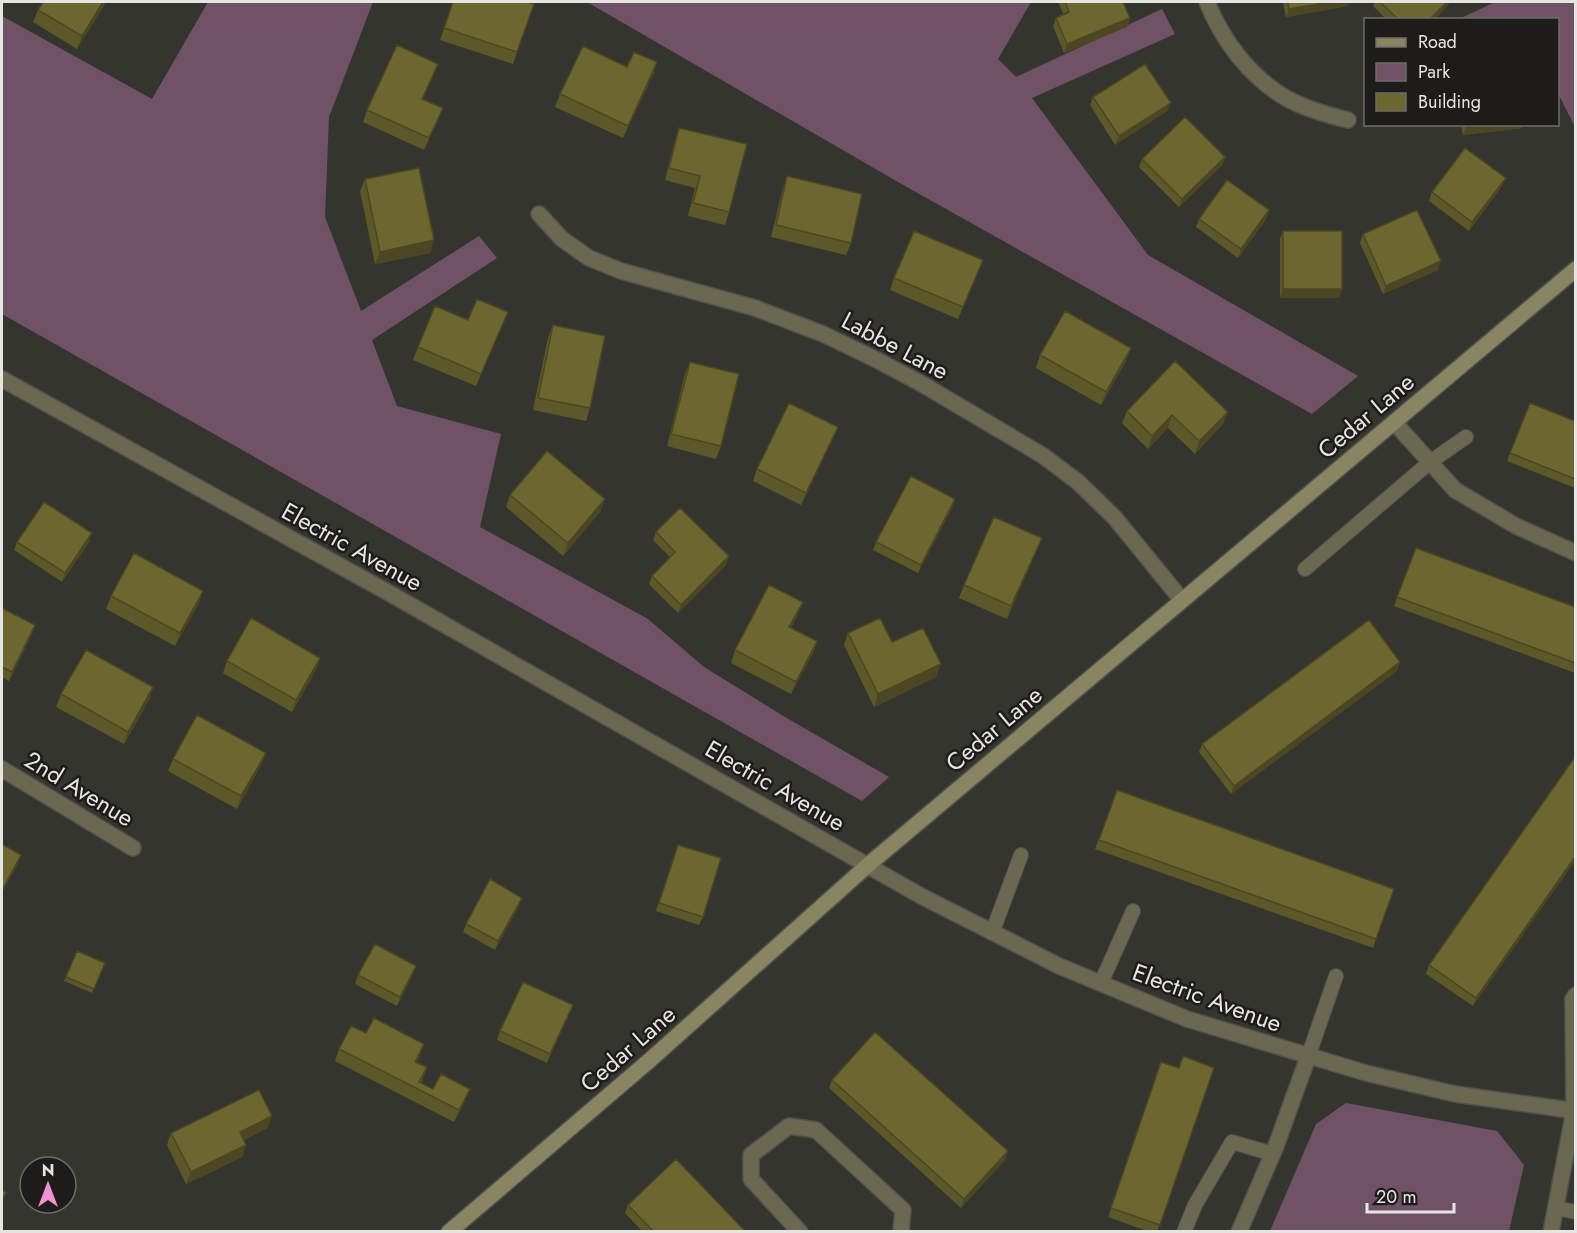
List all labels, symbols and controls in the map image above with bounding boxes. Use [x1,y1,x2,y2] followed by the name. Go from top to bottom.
[1364,18,1559,126] legend
[1418,29,1457,55] text: Road
[1418,59,1450,85] text: Park
[1418,89,1481,115] text: Building
[836,303,955,388] street label: Labbe Lane
[1310,365,1422,467] street label: Cedar Lane
[275,493,429,600] street label: Electric Avenue
[938,678,1050,780] street label: Cedar Lane
[699,731,852,840] street label: Electric Avenue
[18,742,141,835] street label: 2nd Avenue
[1128,954,1287,1041] street label: Electric Avenue
[572,997,683,1100] street label: Cedar Lane
[18,1155,78,1215] north arrow
[42,1159,54,1182] text: N
[1367,1176,1454,1214] scale bar
[1376,1184,1416,1210] text: 20 m

